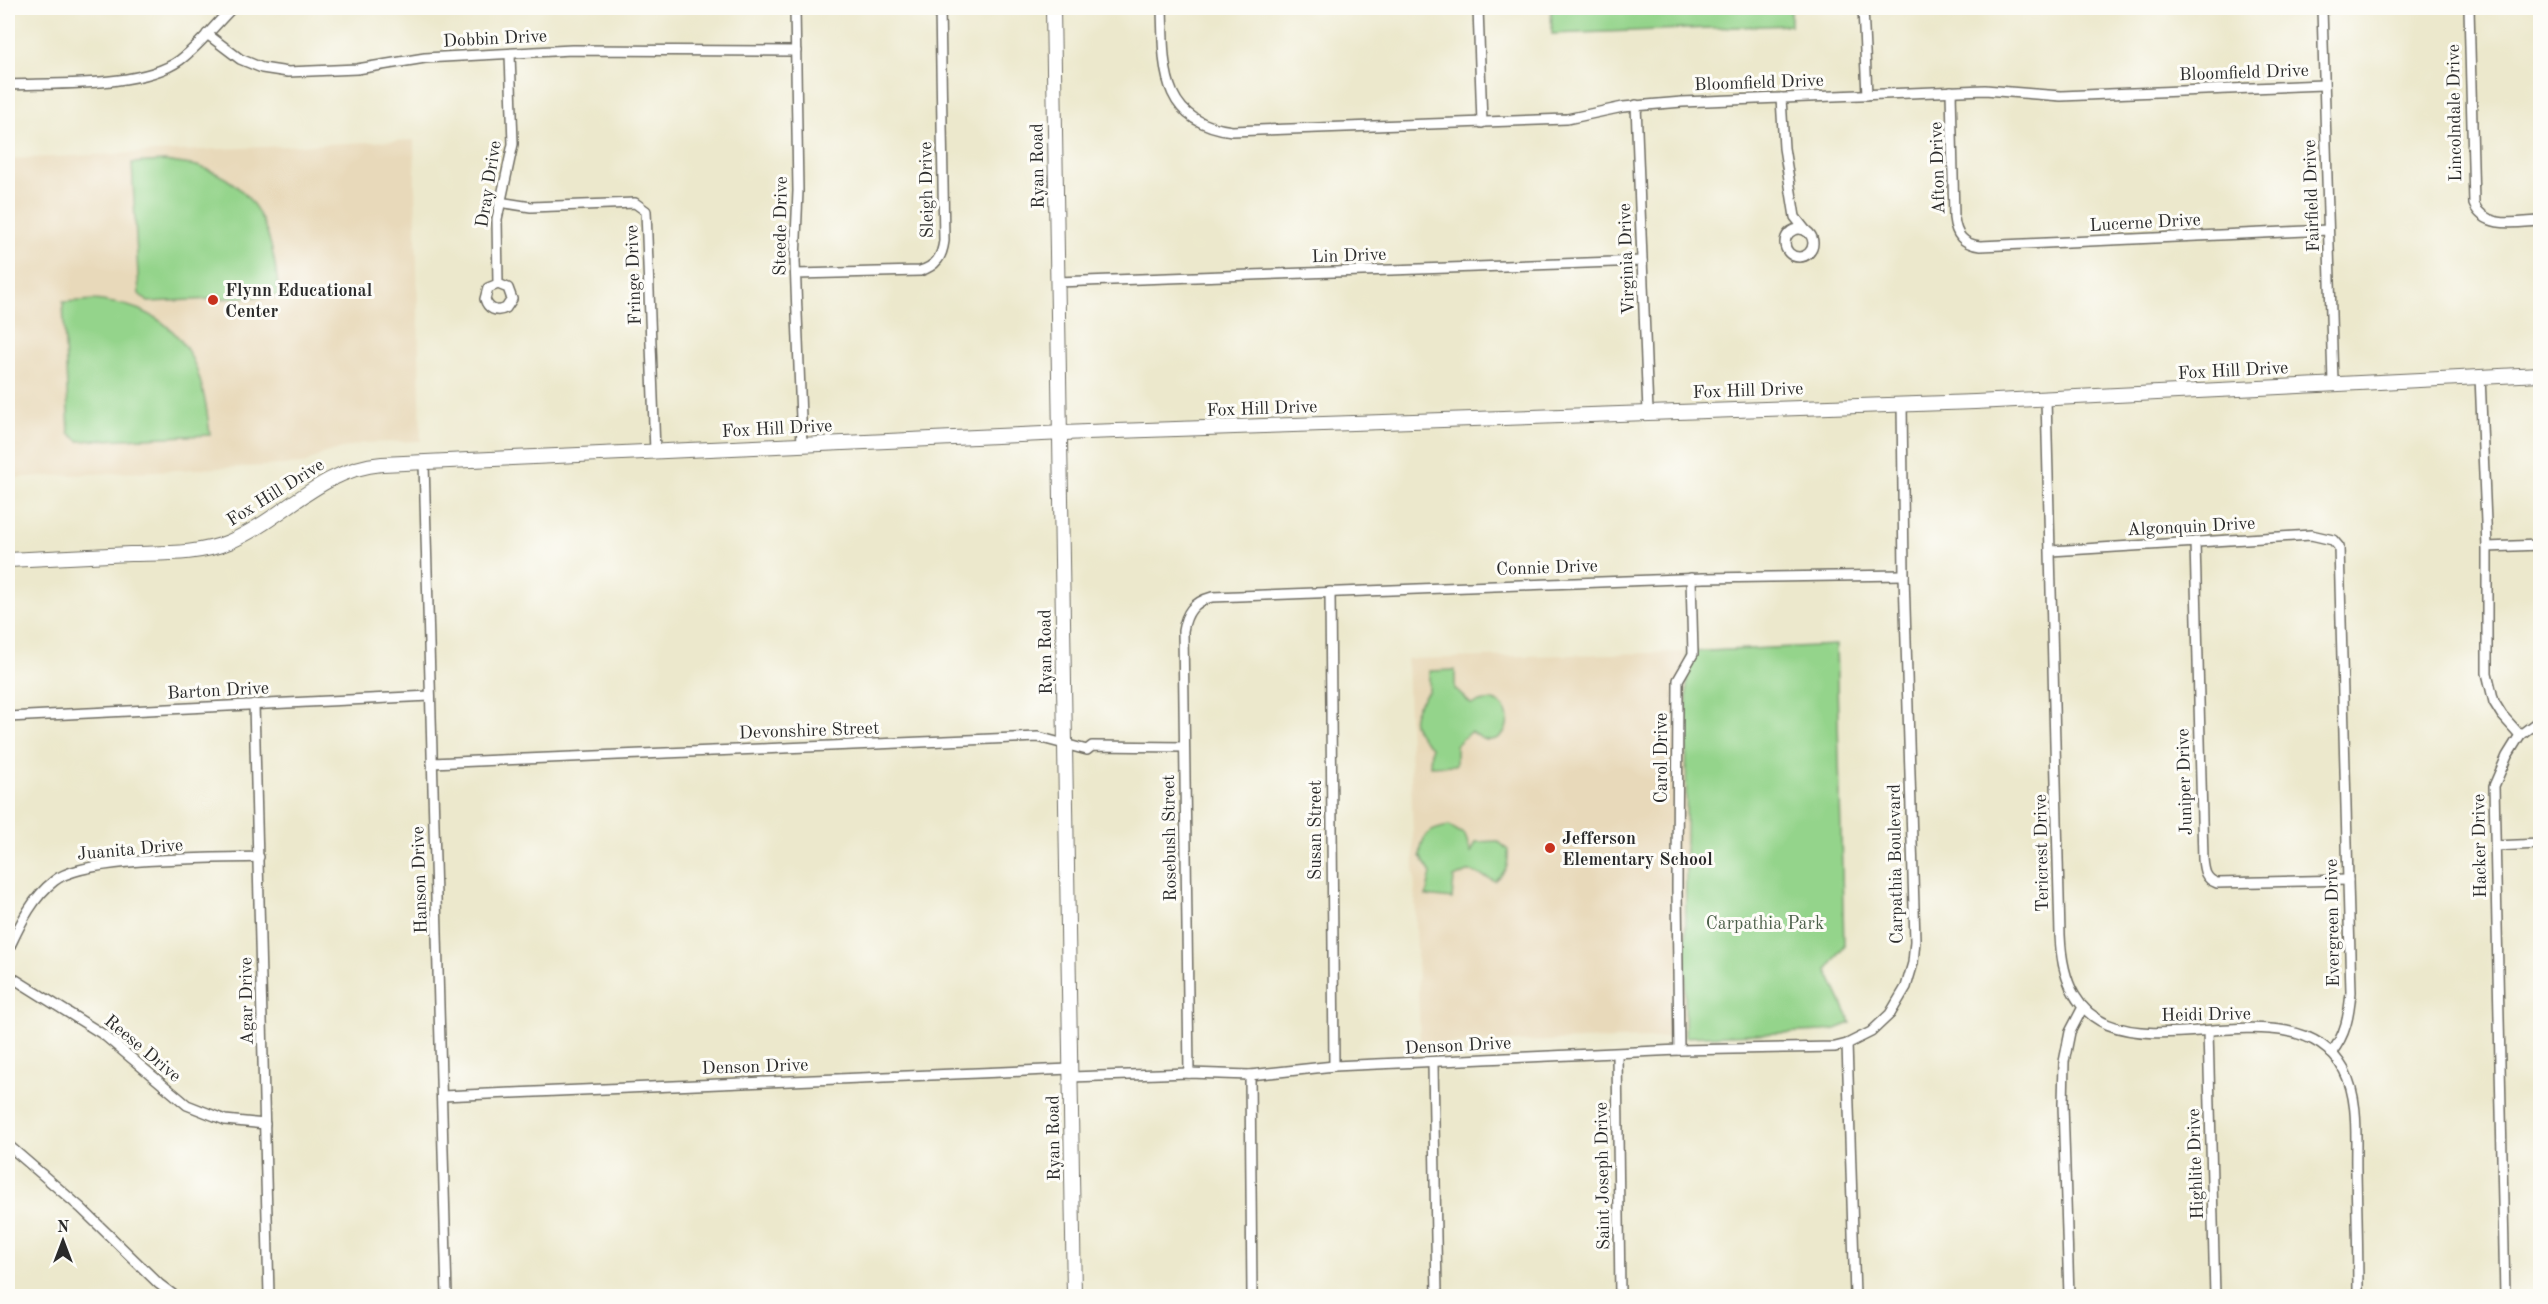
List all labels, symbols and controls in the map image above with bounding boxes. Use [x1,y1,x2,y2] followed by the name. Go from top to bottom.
[443,27,548,51] street label: Dobbin Drive
[2445,44,2465,182] street label: Lincolndale Drive
[2179,62,2309,84] street label: Bloomfield Drive
[1694,72,1824,94] street label: Bloomfield Drive
[1927,121,1949,215] street label: Afton Drive
[1028,123,1048,209] street label: Ryan Road
[473,139,505,229] street label: Dray Drive
[2301,139,2323,252] street label: Fairfield Drive
[917,141,937,239] street label: Sleigh Drive
[771,176,791,276] street label: Steede Drive
[1616,203,1638,315] street label: Virginia Drive
[2089,211,2201,235] street label: Lucerne Drive
[623,224,645,325] street label: Fringe Drive
[1311,246,1387,266] street label: Lin Drive
[225,282,373,321] place label: Flynn Educational Center
[206,293,220,307] marker: Flynn Educational Center
[2177,359,2289,383] street label: Fox Hill Drive
[1692,380,1804,402] street label: Fox Hill Drive
[1206,398,1318,420] street label: Fox Hill Drive
[721,417,833,441] street label: Fox Hill Drive
[224,456,327,530] street label: Fox Hill Drive
[2126,515,2256,539] street label: Algonquin Drive
[1496,557,1598,579] street label: Connie Drive
[1036,609,1056,695] street label: Ryan Road
[167,679,269,703] street label: Barton Drive
[1653,713,1671,803] street label: Carol Drive
[739,720,880,742] street label: Devonshire Street
[2174,728,2196,836] street label: Juniper Drive
[1160,774,1180,902] street label: Rosebush Street
[1307,780,1325,880] street label: Susan Street
[1886,784,1906,944] street label: Carpathia Boulevard
[2032,794,2052,912] street label: Tericrest Drive
[2470,794,2490,898] street label: Hacker Drive
[409,826,431,934] street label: Hanson Drive
[1562,830,1713,869] place label: Jefferson Elementary School
[76,836,184,864] street label: Juanita Drive
[1543,841,1557,855] marker: Jefferson Elementary School
[2323,859,2343,987] street label: Evergreen Drive
[1706,915,1824,933] park label: Carpathia Park
[237,957,257,1045] street label: Agar Drive
[2161,1005,2251,1025] street label: Heidi Drive
[101,1012,184,1086] street label: Reese Drive
[1404,1034,1512,1058] street label: Denson Drive
[701,1056,809,1078] street label: Denson Drive
[1044,1095,1064,1181] street label: Ryan Road
[1593,1102,1613,1250] street label: Saint Joseph Drive
[2185,1108,2207,1220] street label: Highlite Drive
[33,1211,93,1271] north arrow
[57,1220,70,1236] text: N

